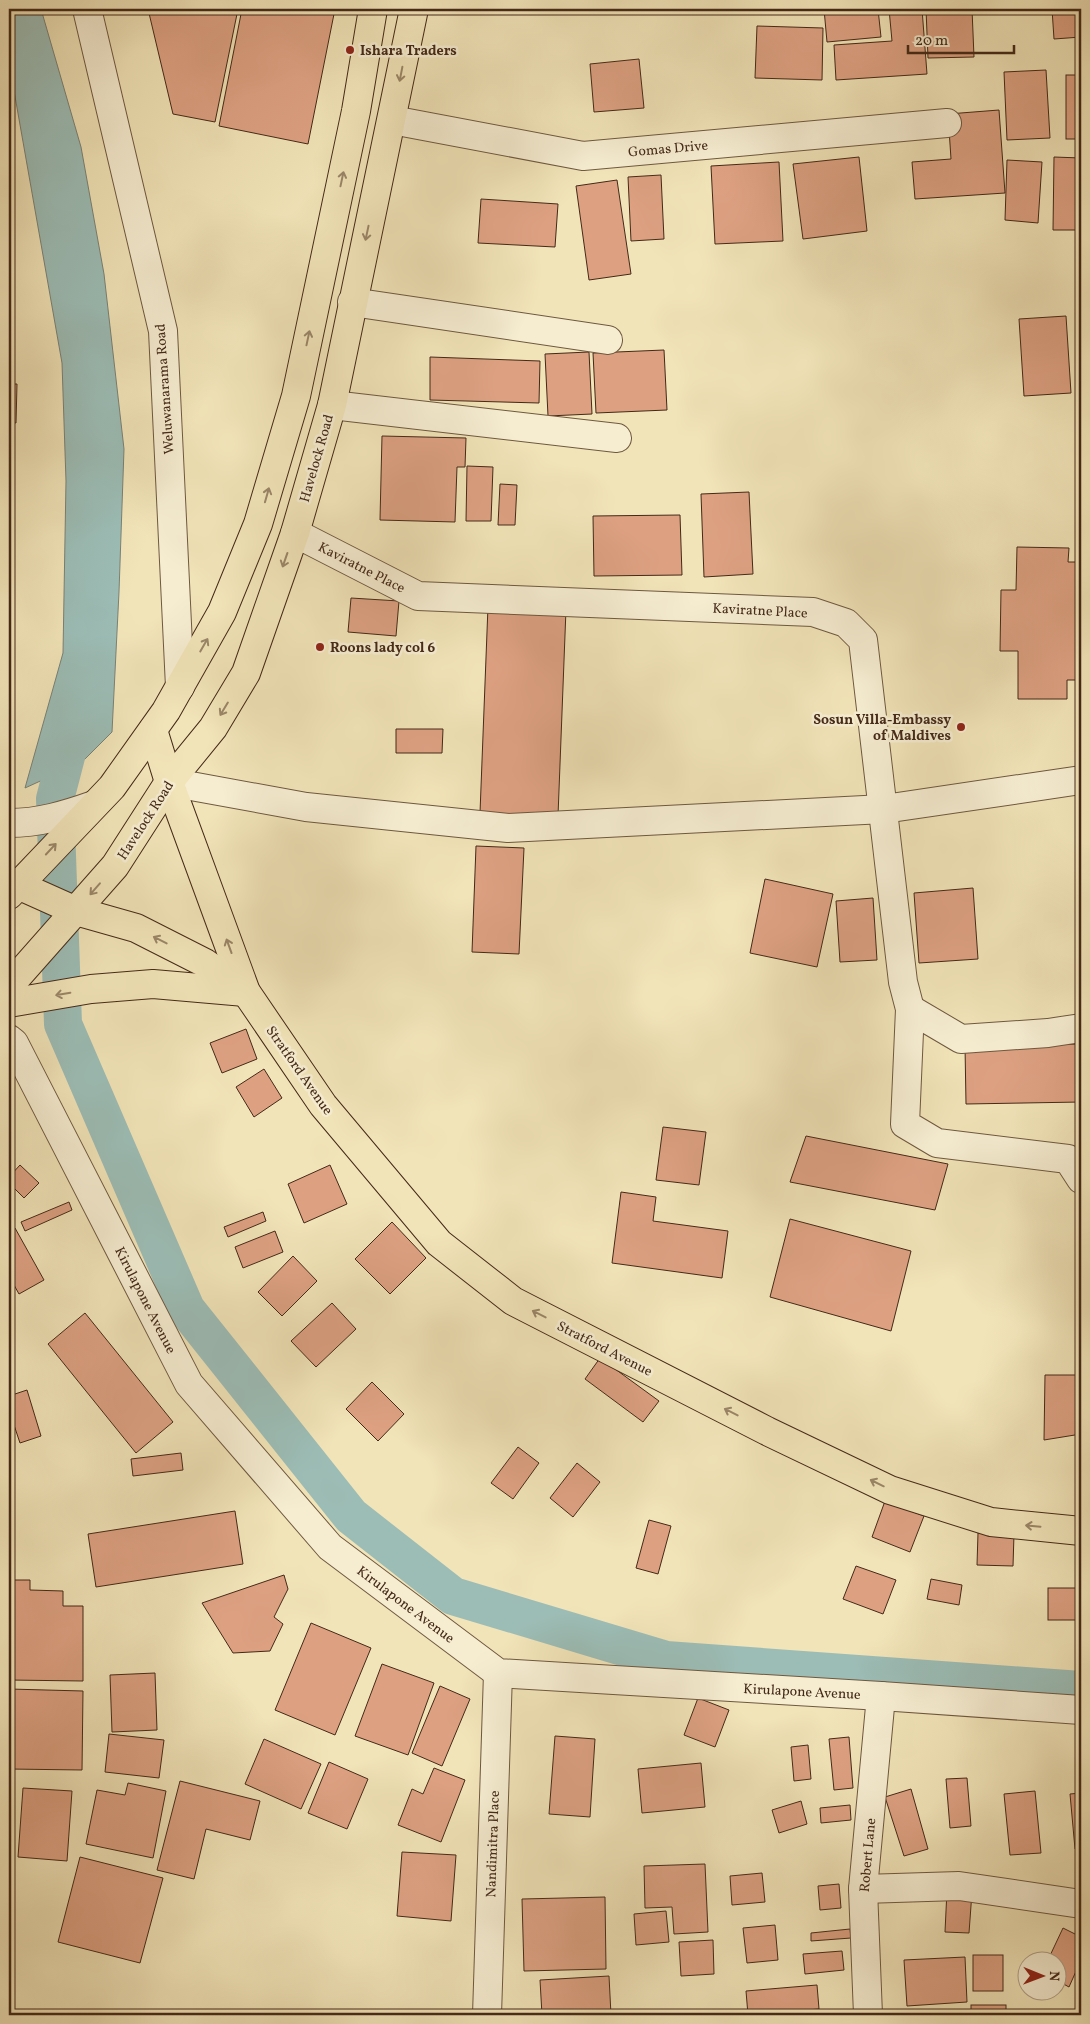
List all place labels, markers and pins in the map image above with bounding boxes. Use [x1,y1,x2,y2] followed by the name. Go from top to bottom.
[360,42,457,61] place label: Ishara Traders
[344,44,356,56] marker: Ishara Traders
[330,639,435,658] place label: Roons lady col 6
[314,641,326,653] marker: Roons lady col 6
[813,711,951,746] place label: Sosun Villa-Embassy of Maldives
[955,721,967,733] marker: Sosun Villa-Embassy of Maldives

